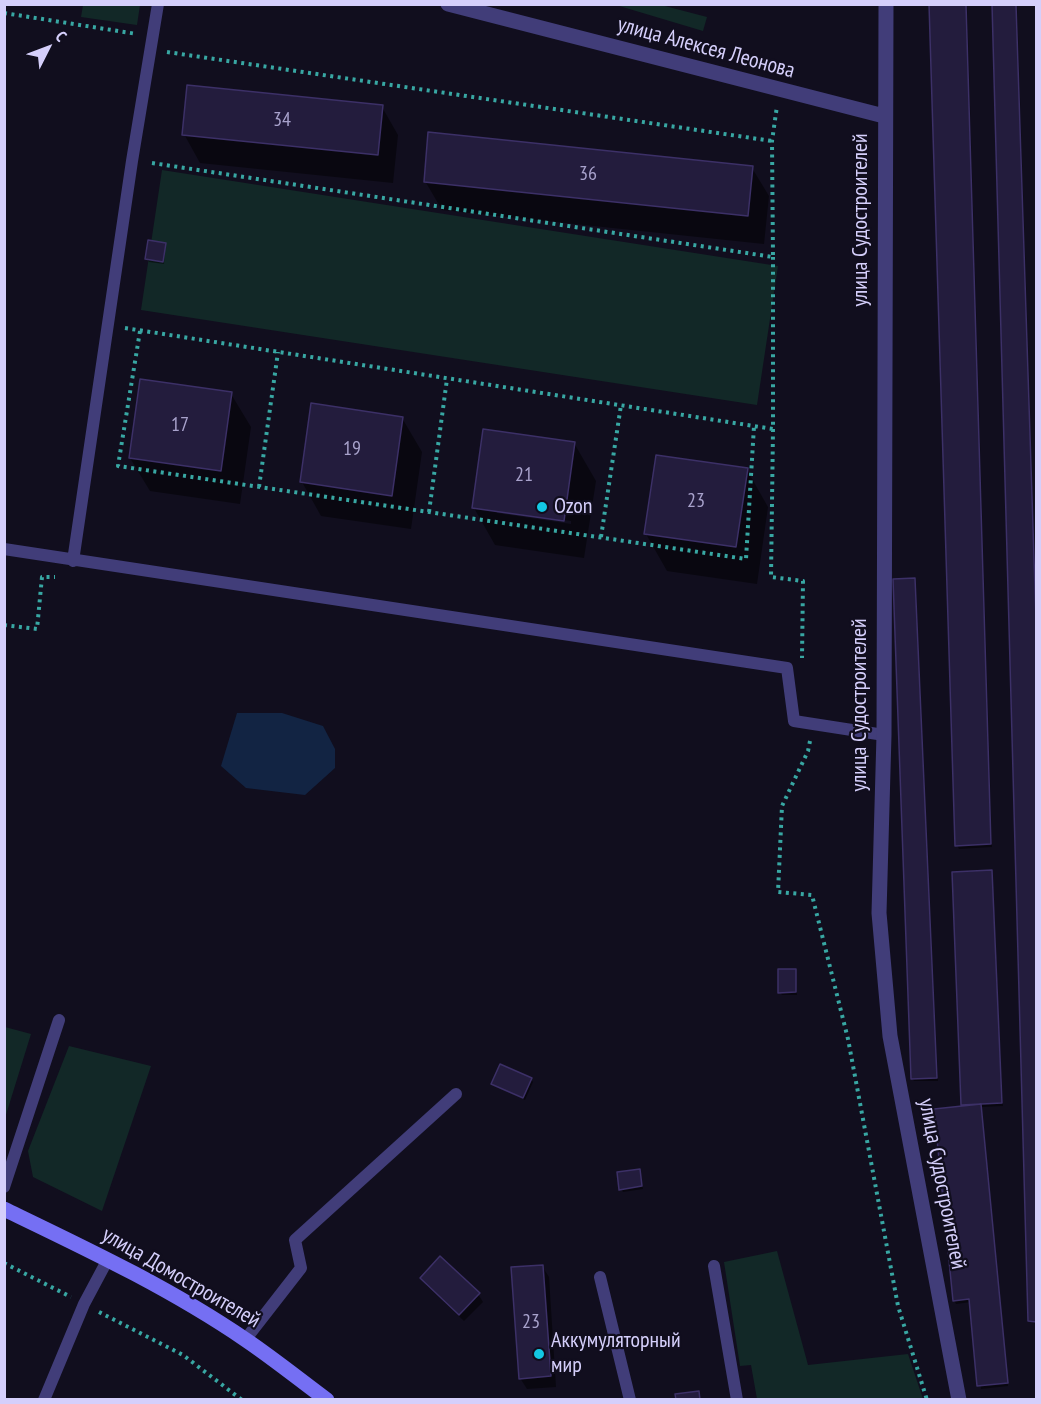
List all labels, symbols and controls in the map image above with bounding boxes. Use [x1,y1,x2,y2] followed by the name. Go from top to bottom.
[615,12,797,84] street label: улица Алексея Леонова
[18,18,78,78] north arrow
[51,27,71,45] text: С
[273,108,291,132] house number: 34
[848,133,874,307] street label: улица Судостроителей
[579,162,597,186] house number: 36
[171,413,189,437] house number: 17
[343,437,361,461] house number: 19
[515,463,533,487] house number: 21
[687,489,705,513] house number: 23
[554,494,593,520] place label: Ozon
[535,500,549,514] marker: Ozon
[847,618,873,792] street label: улица Судостроителей
[912,1096,972,1272] street label: улица Судостроителей
[97,1222,265,1334] street label: улица Домостроителей
[522,1310,540,1334] house number: 23
[551,1328,681,1380] place label: Аккумуляторный мир
[532,1347,546,1361] marker: Аккумуляторный мир

